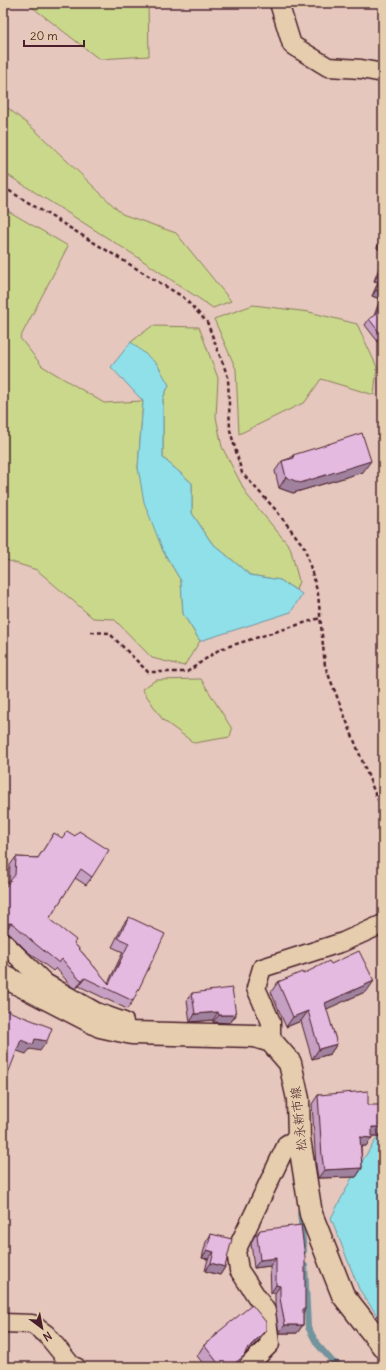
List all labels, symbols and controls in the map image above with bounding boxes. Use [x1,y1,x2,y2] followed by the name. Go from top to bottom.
[24,22,84,48] scale bar
[30,28,58,43] text: 20 m
[287,1085,310,1152] street label: 松永新市線
[22,1308,62,1348] north arrow
[40,1329,54,1344] text: N

